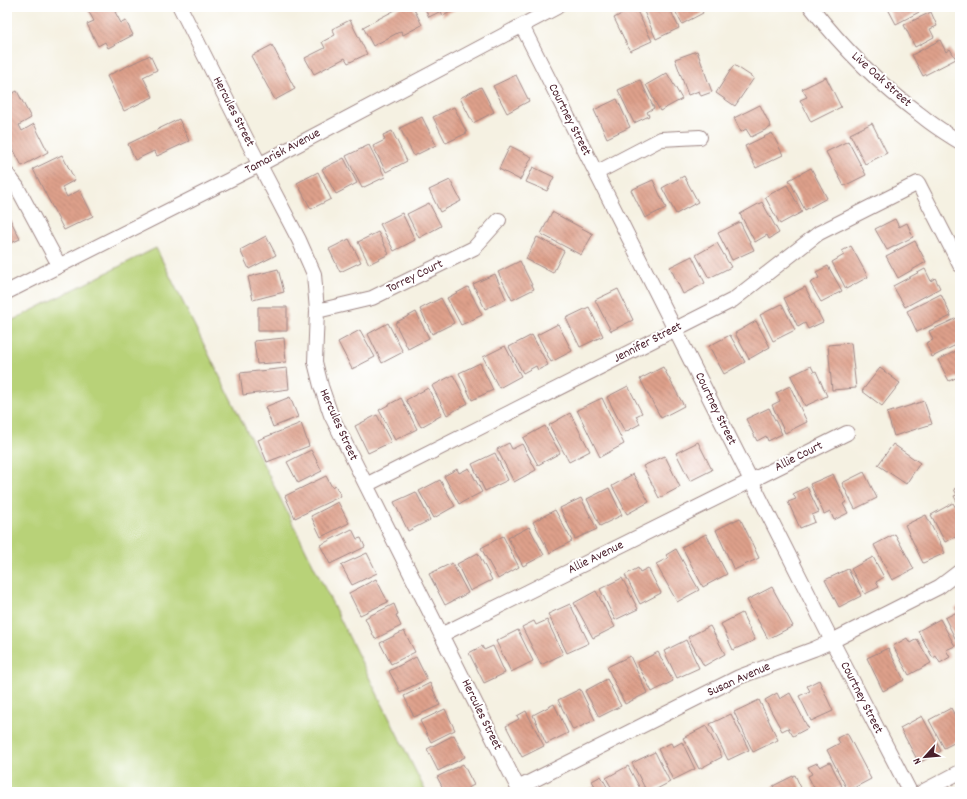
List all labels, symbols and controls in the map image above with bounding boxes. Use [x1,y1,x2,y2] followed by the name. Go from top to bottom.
[847,48,915,112] street label: Live Oak Street
[207,73,259,151] street label: Hercules Street
[543,80,595,160] street label: Courtney Street
[242,124,324,180] street label: Tamarisk Avenue
[383,255,447,299] street label: Torrey Court
[610,318,686,368] street label: Jennifer Street
[689,369,741,449] street label: Courtney Street
[314,386,362,464] street label: Hercules Street
[772,437,827,477] street label: Allie Court
[565,536,627,580] street label: Allie Avenue
[704,657,774,702] street label: Susan Avenue
[835,658,887,738] street label: Courtney Street
[456,676,506,754] street label: Hercules Street
[905,737,945,777] north arrow
[909,754,926,767] text: N

